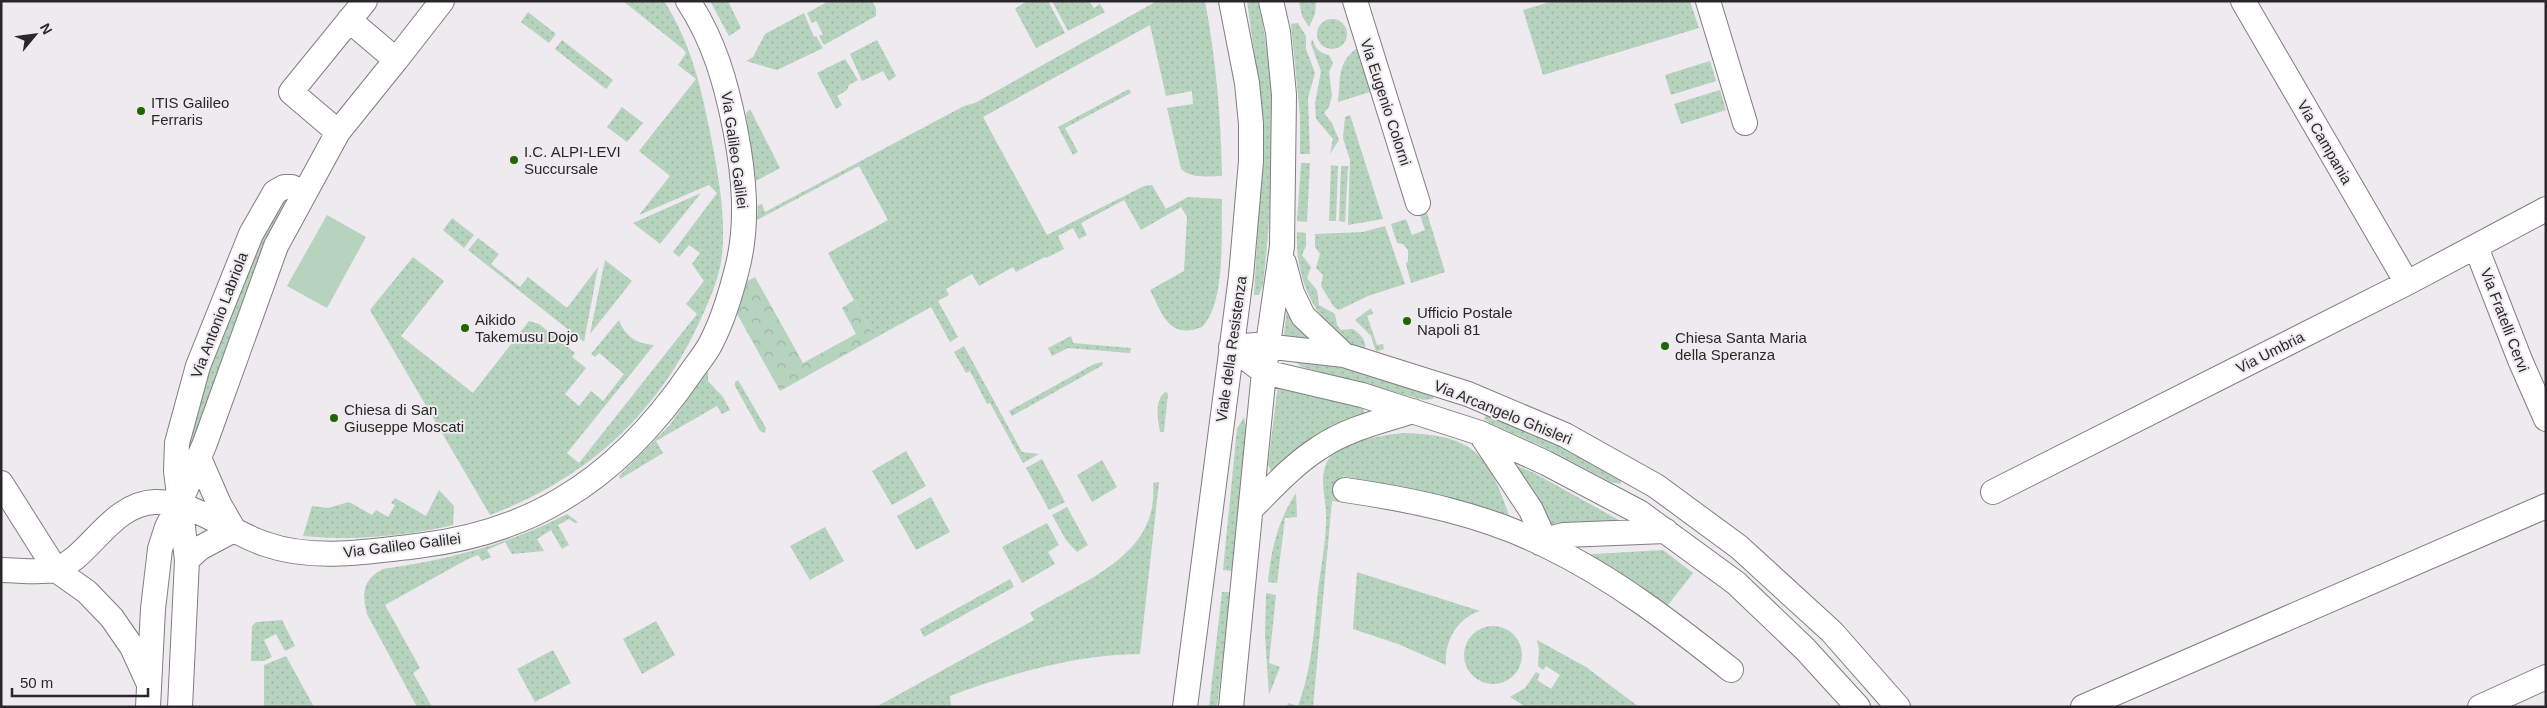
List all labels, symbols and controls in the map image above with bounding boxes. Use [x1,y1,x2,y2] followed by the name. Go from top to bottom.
[10,10,60,60] north arrow
[37,20,56,37] text: N
[1357,36,1415,168] street label: Via Eugenio Colorni
[718,90,752,210] street label: Via Galileo Galilei
[151,94,229,128] place label: ITIS Galileo Ferraris
[2294,97,2356,187] street label: Via Campania
[135,105,147,117] marker: ITIS Galileo Ferraris
[524,143,621,177] place label: I.C. ALPI-LEVI Succursale
[508,154,520,166] marker: I.C. ALPI-LEVI Succursale
[187,249,251,380] street label: Via Antonio Labriola
[2477,266,2533,374] street label: Via Fratelli Cervi
[1212,274,1250,423] street label: Viale della Resistenza
[1417,304,1513,338] place label: Ufficio Postale Napoli 81
[475,311,578,345] place label: Aikido Takemusu Dojo
[1401,315,1413,327] marker: Ufficio Postale Napoli 81
[459,322,471,334] marker: Aikido Takemusu Dojo
[2233,327,2307,376] street label: Via Umbria
[1675,329,1807,363] place label: Chiesa Santa Maria della Speranza
[1659,340,1671,352] marker: Chiesa Santa Maria della Speranza
[1432,377,1574,447] street label: Via Arcangelo Ghisleri
[344,401,464,435] place label: Chiesa di San Giuseppe Moscati
[328,412,340,424] marker: Chiesa di San Giuseppe Moscati
[342,529,462,561] street label: Via Galileo Galilei
[12,666,149,698] scale bar
[20,674,53,691] text: 50 m

